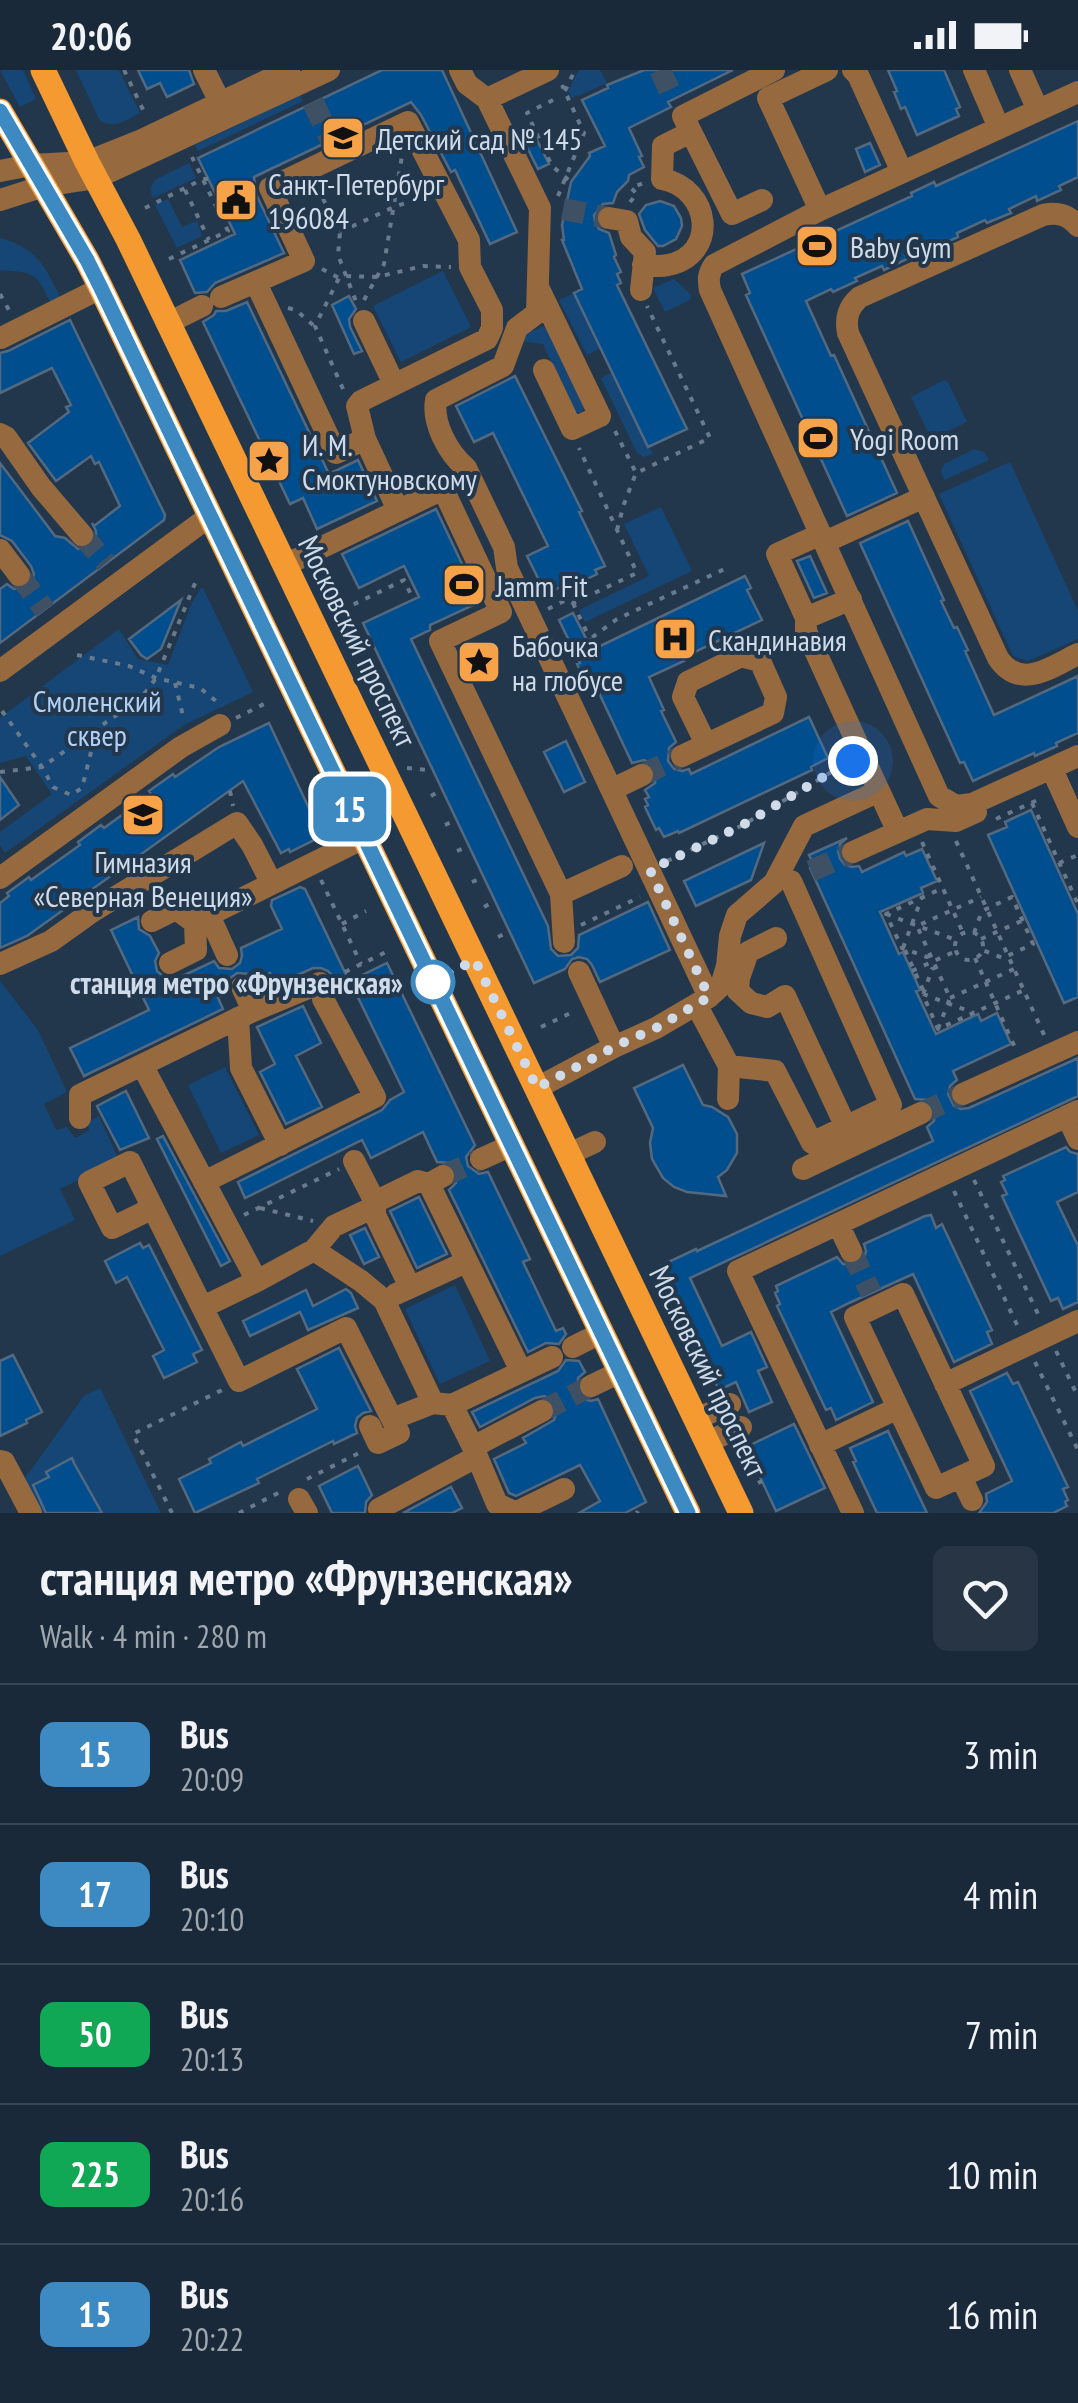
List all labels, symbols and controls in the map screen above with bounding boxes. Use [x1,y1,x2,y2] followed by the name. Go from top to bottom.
[50,11,132,60] text: 20:06
[320,115,366,161] school or university icon: Детский сад № 145
[376,119,582,158] place label: Детский сад № 145
[268,164,444,237] place label: Санкт-Петербург 196084
[213,177,259,223] public building icon: Санкт-Петербург 196084
[794,223,840,269] sports icon: Baby Gym
[850,227,951,266] place label: Baby Gym
[795,415,841,461] sports icon: Yogi Room
[850,419,959,458] place label: Yogi Room
[302,425,478,498] place label: И. М. Смоктуновскому
[246,438,292,484] place icon: И. М. Смоктуновскому
[290,529,426,753] street label: Московский проспект
[441,562,487,608] sports icon: Jamm Fit
[495,566,589,605] place label: Jamm Fit
[652,616,698,662] hospital icon: Скандинавия
[708,620,847,659] place label: Скандинавия
[512,626,623,699] place label: Бабочка на глобусе
[456,639,502,685] place icon: Бабочка на глобусе
[33,681,161,754] park label: Смоленский сквер
[828,736,878,786] your location
[305,776,395,842] line badge: 15
[333,786,367,832] text: 15
[120,792,166,838] school or university icon: Гимназия «Северная Венеция»
[34,842,252,915] place label: Гимназия «Северная Венеция»
[412,961,454,1003] marker: станция метро «Фрунзенская»
[70,963,403,1002] place label: станция метро «Фрунзенская»
[641,1259,777,1483] street label: Московский проспект
[40,1546,573,1608] text: станция метро «Фрунзенская»
[933,1546,1038,1651] button: heart
[40,1615,267,1657] text: Walk · 4 min · 280 m
[180,1709,229,1758] text: Bus
[963,1730,1038,1779] text: 3 min
[78,1731,112,1777] text: 15
[180,1758,244,1800] text: 20:09
[180,1849,229,1898] text: Bus
[963,1870,1038,1919] text: 4 min
[78,1871,112,1917] text: 17
[180,1898,244,1940] text: 20:10
[180,1989,229,2038] text: Bus
[965,2010,1038,2059] text: 7 min
[78,2011,112,2057] text: 50
[180,2038,244,2080] text: 20:13
[180,2129,229,2178] text: Bus
[946,2150,1038,2199] text: 10 min
[70,2151,120,2197] text: 225
[180,2178,244,2220] text: 20:16
[180,2269,229,2318] text: Bus
[946,2290,1038,2339] text: 16 min
[78,2291,112,2337] text: 15
[180,2318,244,2360] text: 20:22

